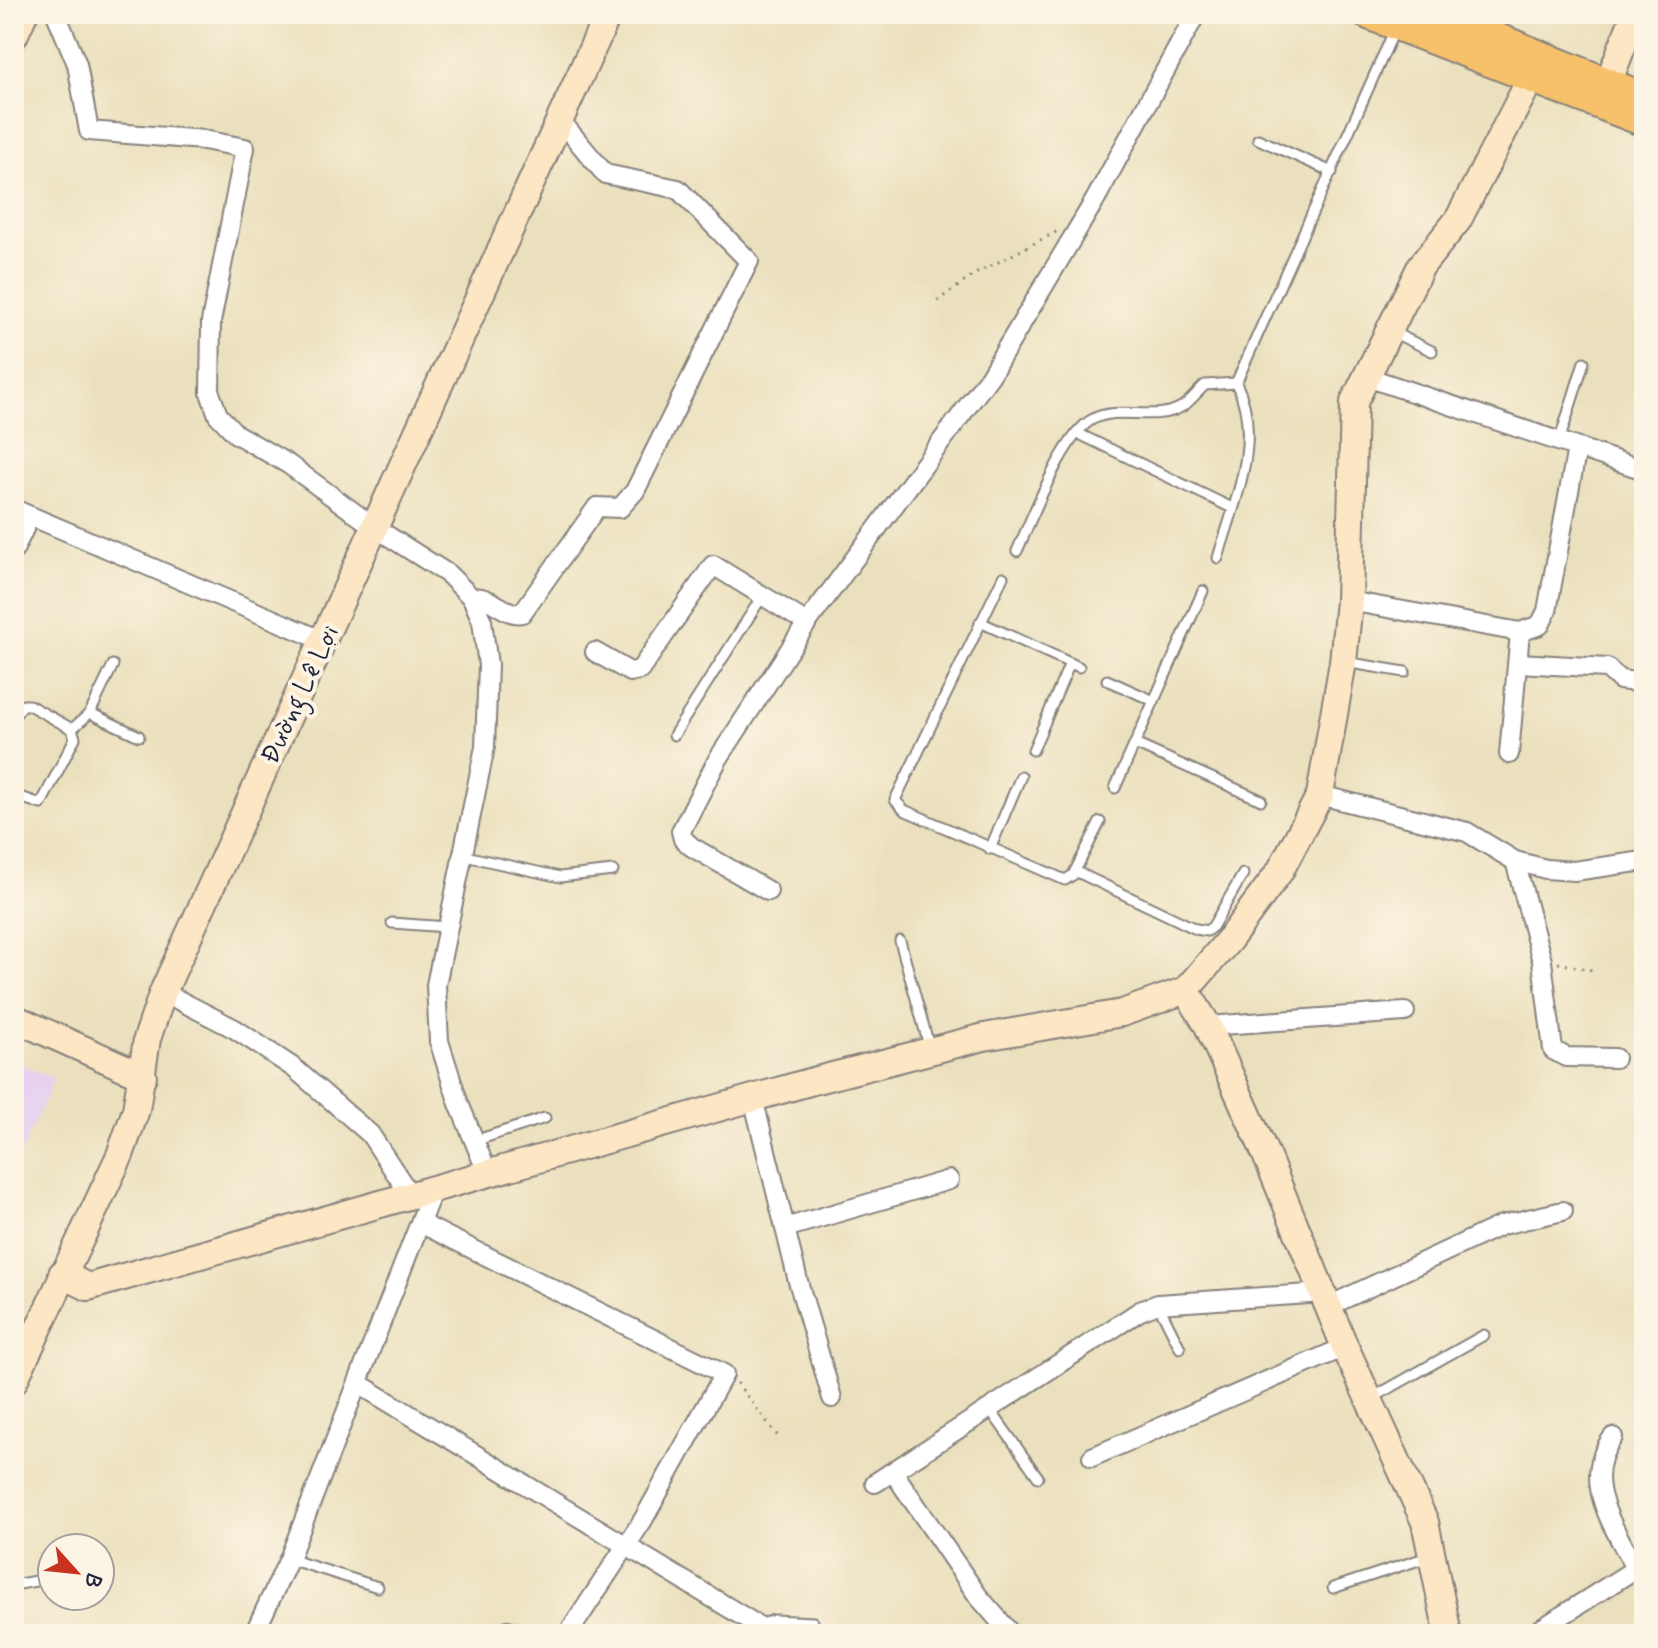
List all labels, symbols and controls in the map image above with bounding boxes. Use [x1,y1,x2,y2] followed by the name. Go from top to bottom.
[254,620,351,771] street label: Đường Lê Lợi
[36,1532,116,1612] north arrow
[76,1568,108,1593] text: B

